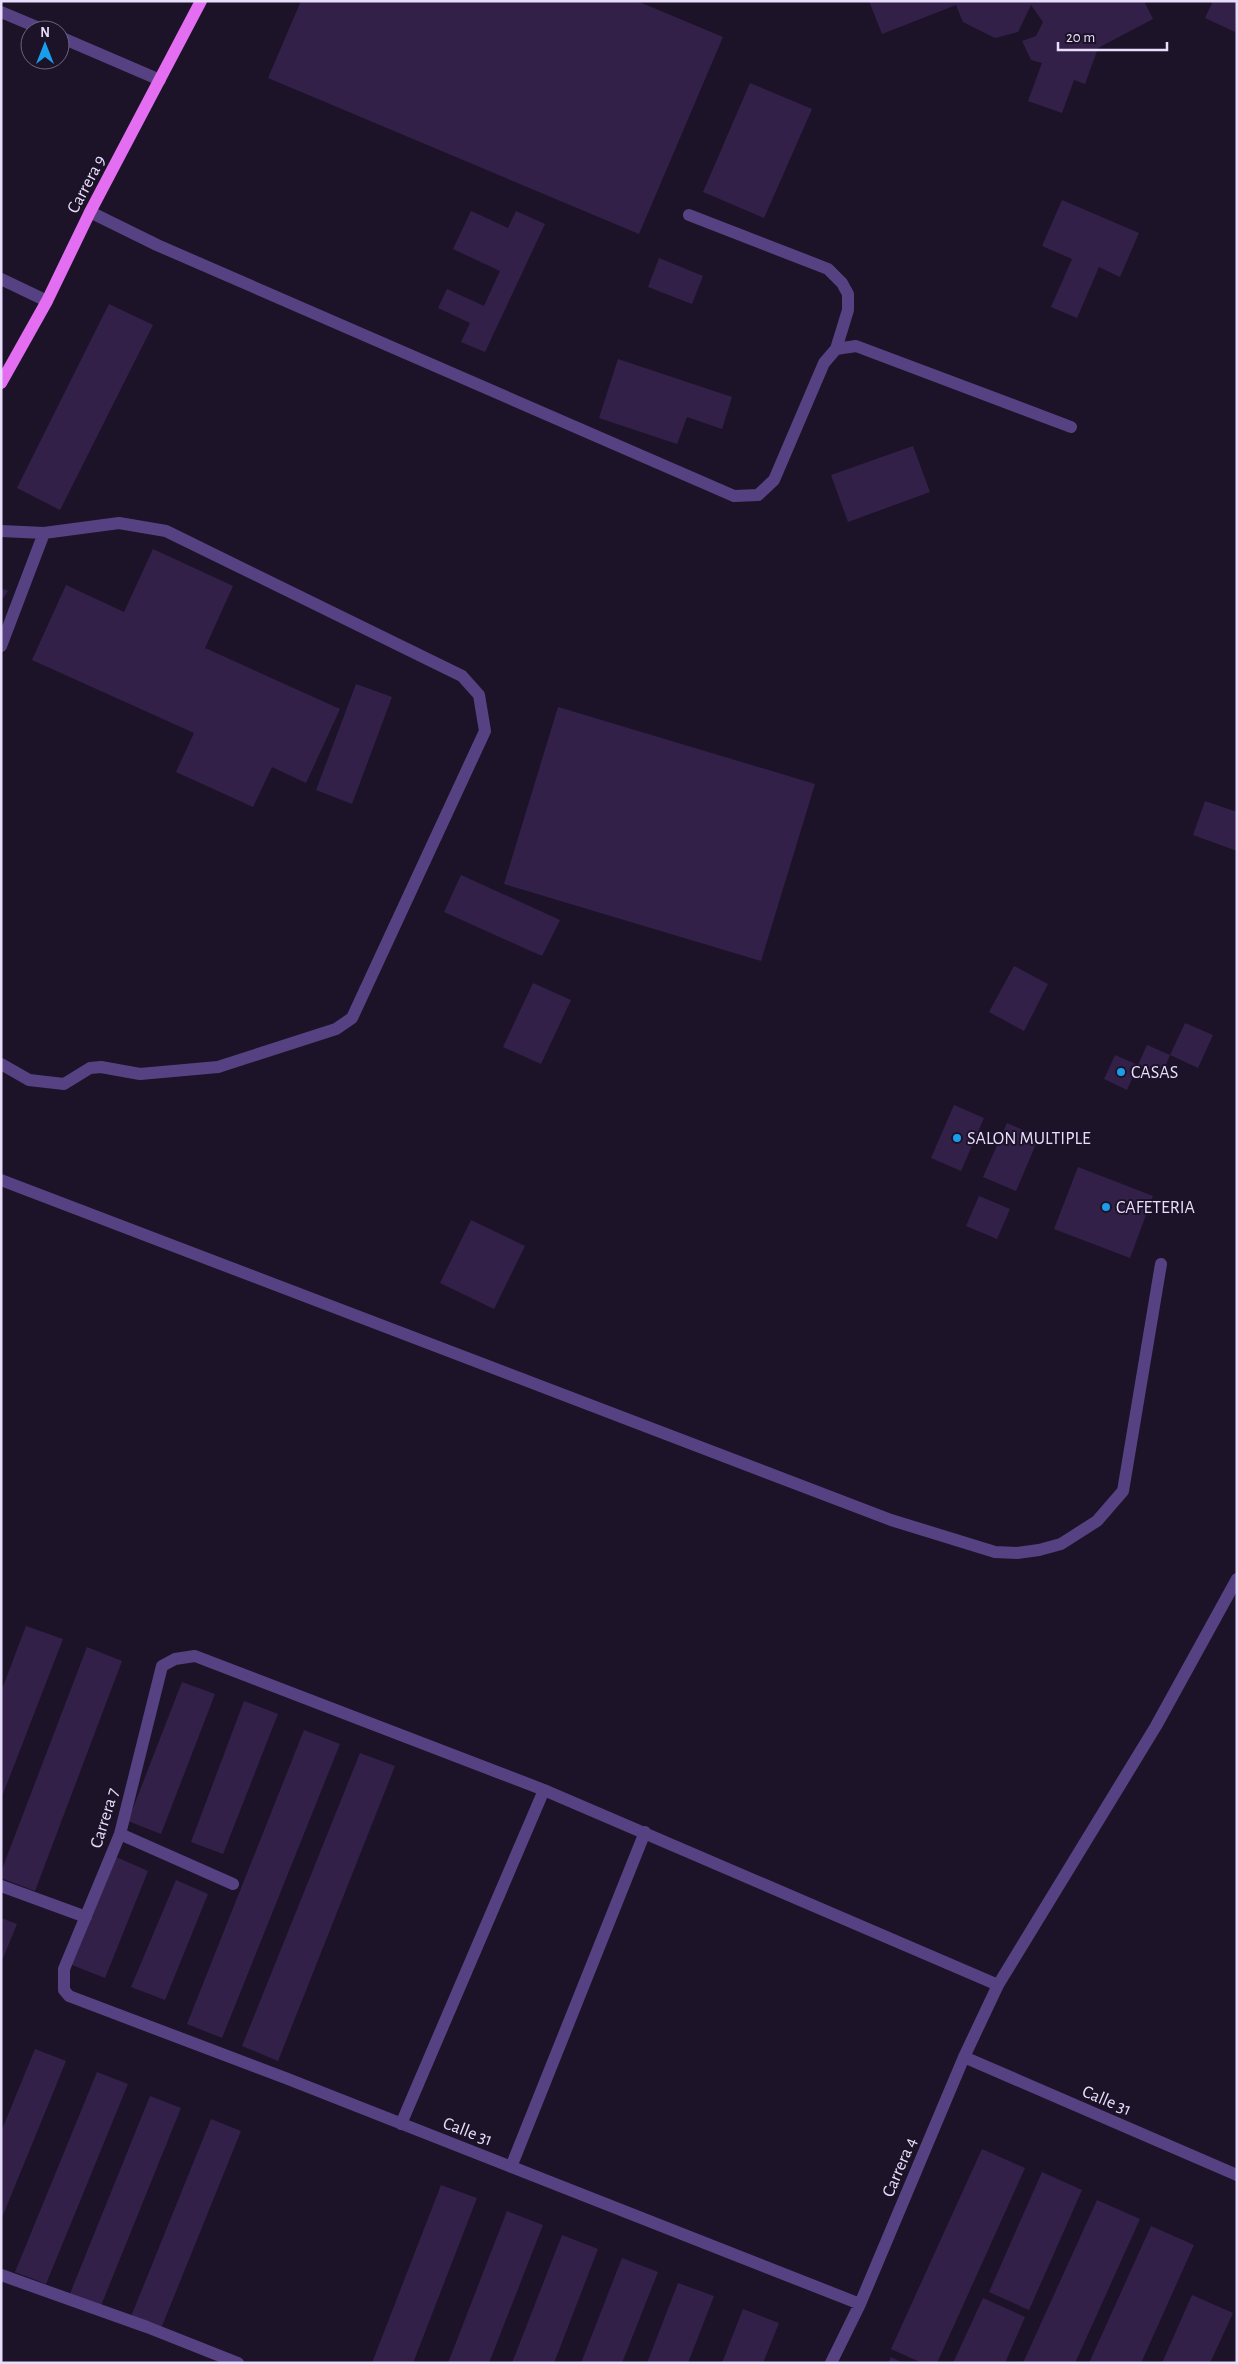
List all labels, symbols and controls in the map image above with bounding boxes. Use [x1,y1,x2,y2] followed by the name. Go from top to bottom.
[20,20,70,70] north arrow
[1058,20,1167,52] scale bar
[40,26,50,40] text: N
[1066,30,1095,45] text: 20 m
[64,153,110,216] street label: Carrera 9
[1131,1064,1178,1082] place label: CASAS
[1115,1066,1127,1078] marker: CASAS
[967,1130,1091,1148] place label: SALON MULTIPLE
[951,1132,963,1144] marker: SALON MULTIPLE
[1116,1199,1196,1217] place label: CAFETERIA
[1100,1201,1112,1213] marker: CAFETERIA
[87,1786,123,1850] street label: Carrera 7
[1079,2083,1134,2119] street label: Calle 31
[440,2114,495,2150] street label: Calle 31
[879,2135,921,2200] street label: Carrera 4

